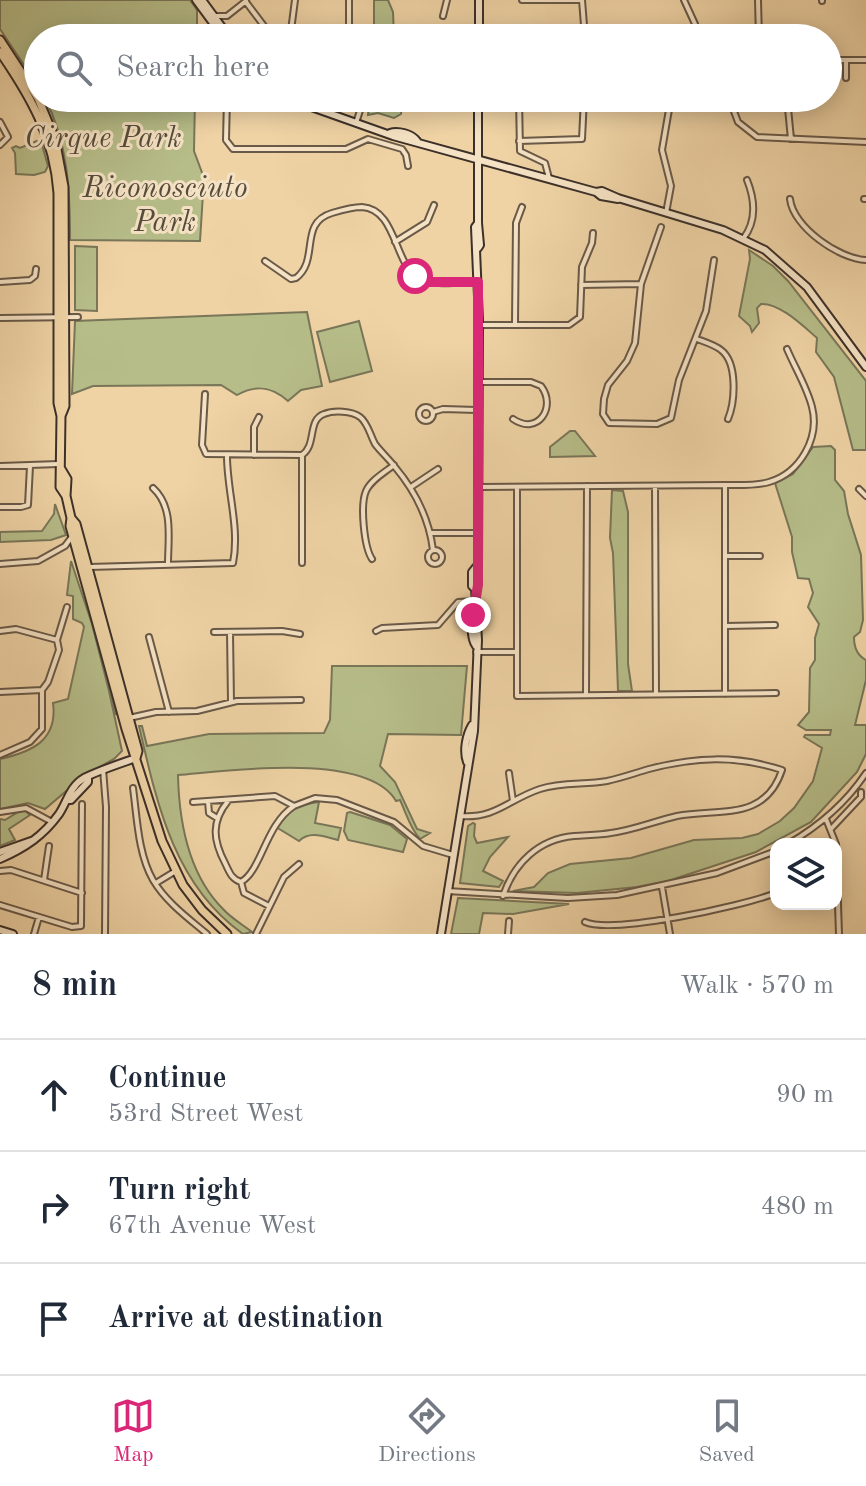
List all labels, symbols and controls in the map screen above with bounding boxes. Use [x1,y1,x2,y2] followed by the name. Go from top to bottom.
[24,24,842,112] search box
[52,46,96,90] icon: search
[116,53,270,83] text: Search here
[24,124,182,154] park label: Cirque Park
[81,174,248,238] park label: Riconosciuto Park
[397,258,433,294] route start
[455,597,491,633] route end
[770,838,842,910] map controls
[770,838,842,910] button: layers
[32,969,117,1003] text: 8 min
[680,973,834,999] text: Walk · 570 m
[108,1064,227,1094] text: Continue
[32,1073,76,1117] icon: ahead
[776,1082,834,1108] text: 90 m
[108,1101,303,1127] text: 53rd Street West
[108,1176,250,1206] text: Turn right
[32,1185,76,1229] icon: right
[761,1194,834,1220] text: 480 m
[108,1213,316,1239] text: 67th Avenue West
[32,1297,76,1341] icon: arrive
[108,1304,383,1334] text: Arrive at destination
[111,1394,155,1469] tab: Map
[378,1394,476,1469] tab: Directions
[699,1394,755,1469] tab: Saved

